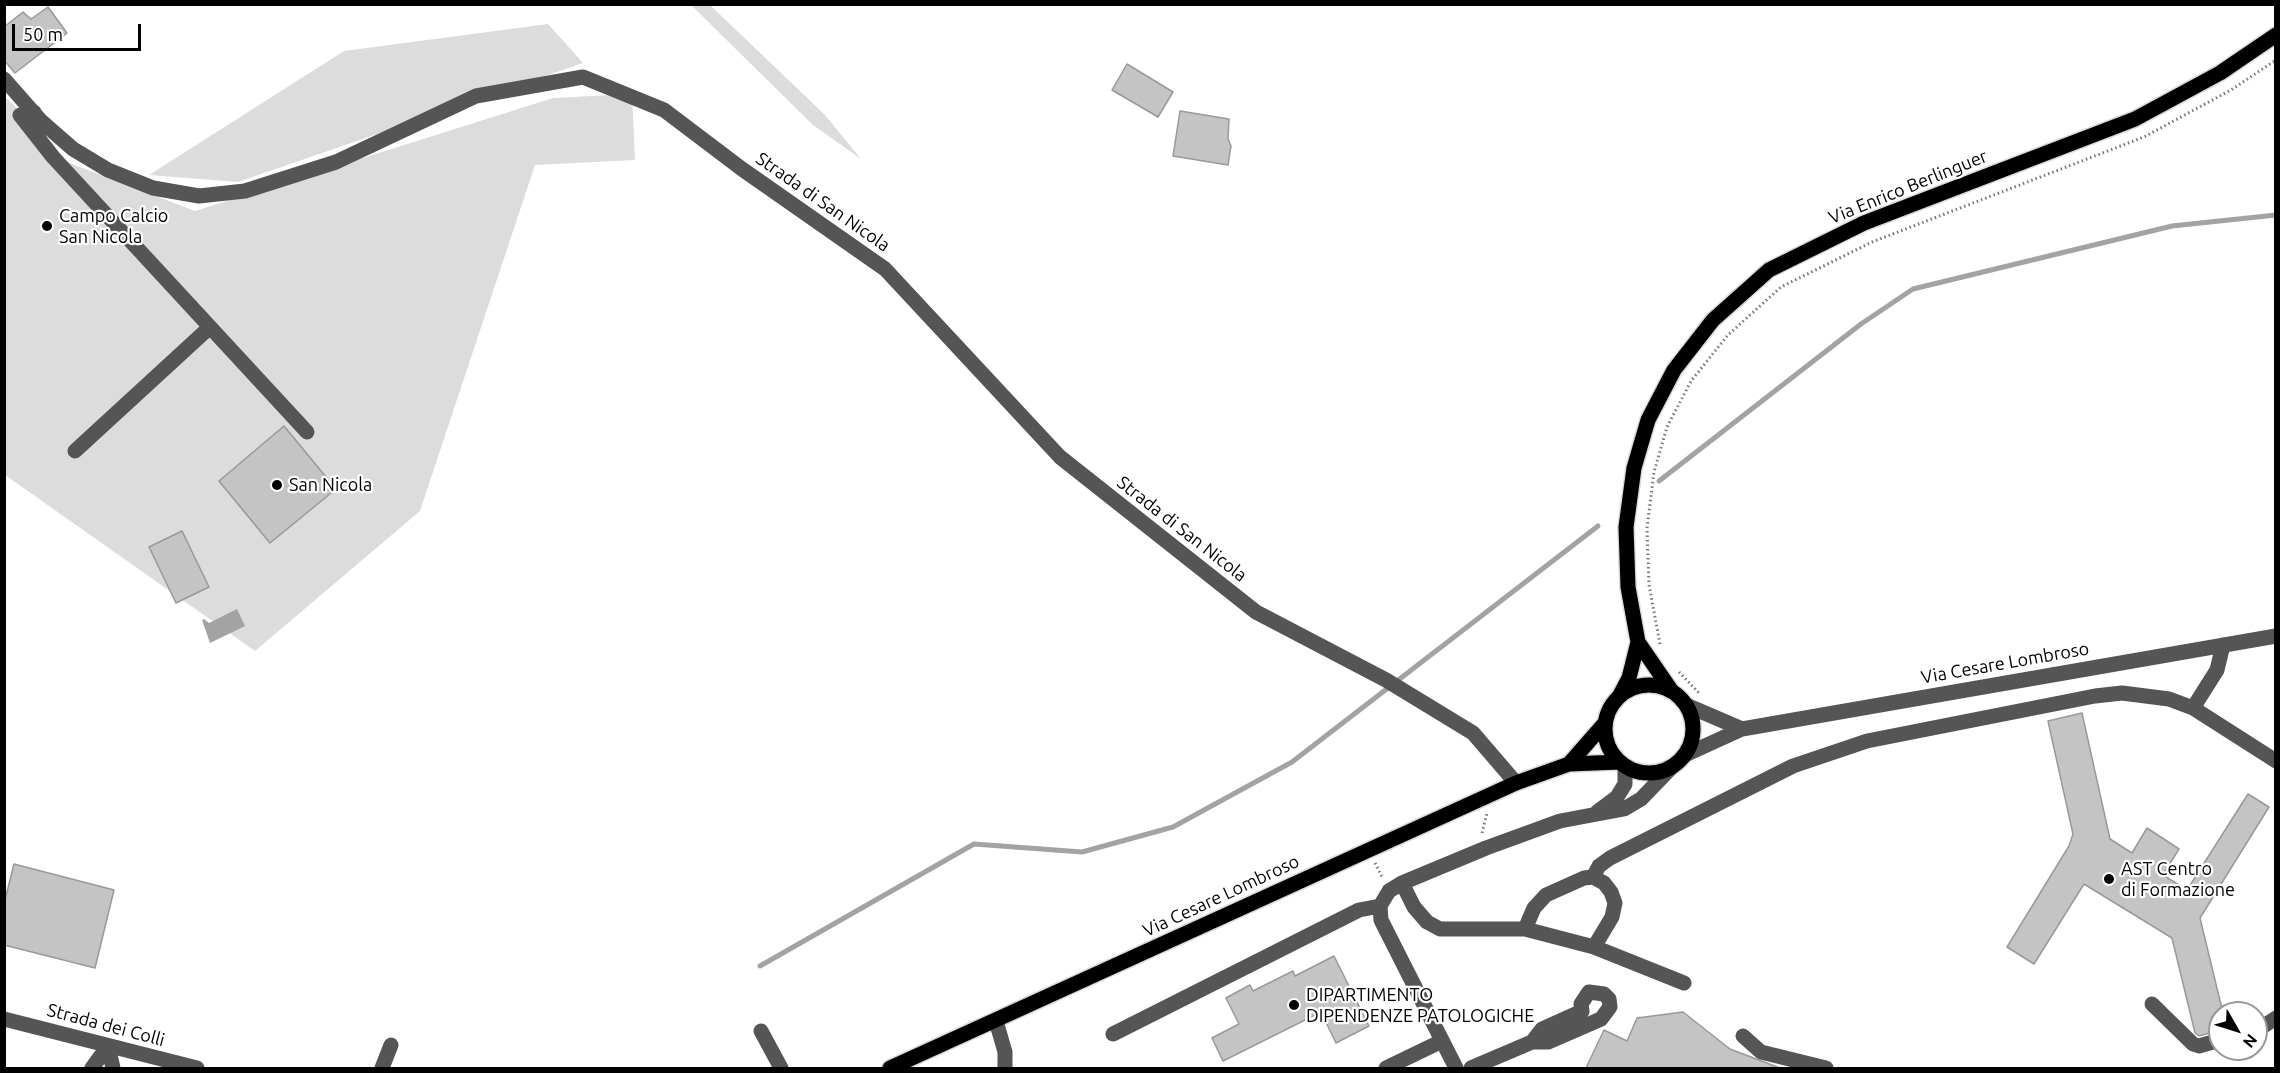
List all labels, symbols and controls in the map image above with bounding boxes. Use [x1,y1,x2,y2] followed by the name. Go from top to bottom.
[15,12,144,50] scale bar
[23,24,63,44] text: 50 m
[1825,145,1991,229] street label: Via Enrico Berlinguer
[752,148,894,256] street label: Strada di San Nicola
[59,205,168,248] place label: Campo Calcio San Nicola
[40,219,54,233] marker: Campo Calcio San Nicola
[1113,472,1251,586] street label: Strada di San Nicola
[289,474,372,496] place label: San Nicola
[270,478,284,492] marker: San Nicola
[1919,638,2091,688] street label: Via Cesare Lombroso
[1139,850,1303,942] street label: Via Cesare Lombroso
[2121,858,2235,900] place label: AST Centro di Formazione
[2102,872,2116,886] marker: AST Centro di Formazione
[1306,984,1534,1026] place label: DIPARTIMENTO DIPENDENZE PATOLOGICHE
[1287,998,1301,1012] marker: DIPARTIMENTO DIPENDENZE PATOLOGICHE
[45,999,167,1051] street label: Strada dei Colli
[2208,1001,2268,1061] north arrow
[2240,1031,2261,1051] text: N

